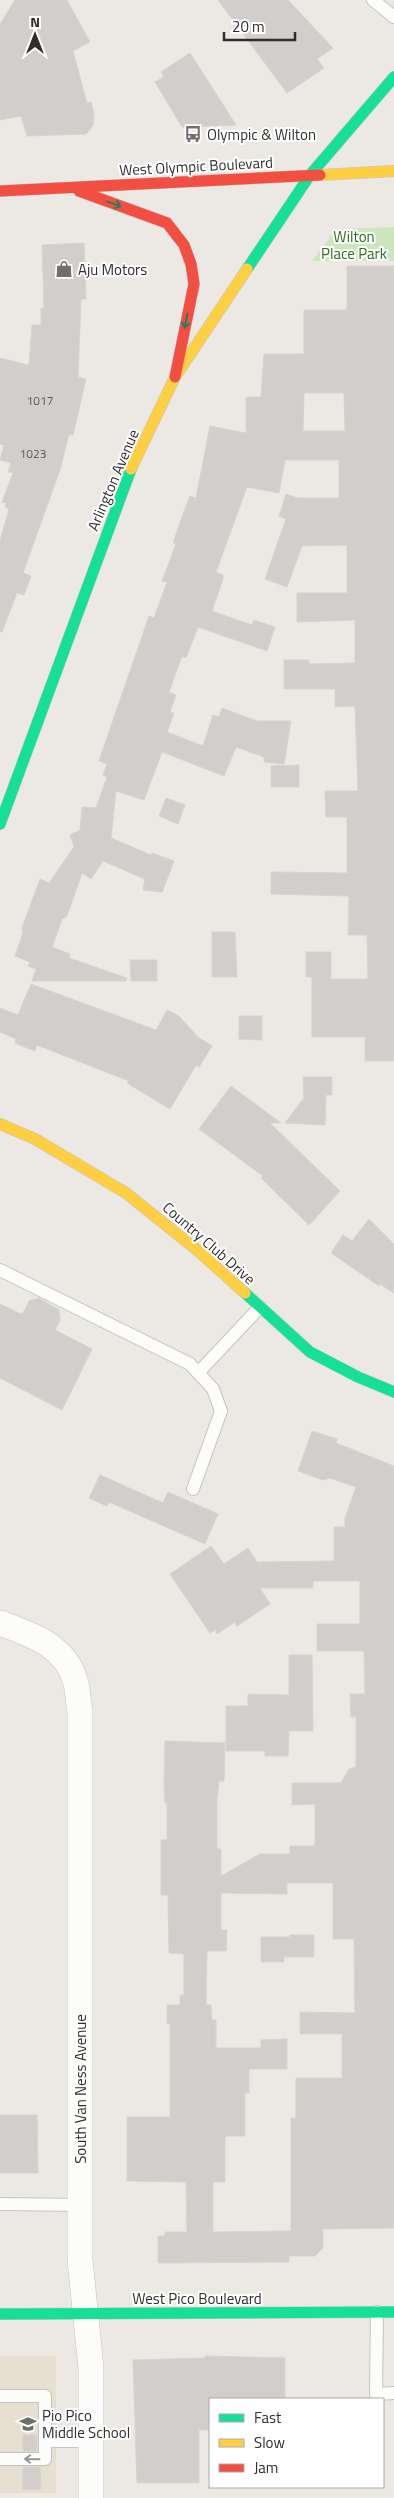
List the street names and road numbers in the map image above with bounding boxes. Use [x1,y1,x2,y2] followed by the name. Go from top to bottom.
[119,150,273,182] street label: West Olympic Boulevard
[81,426,145,534] street label: Arlington Avenue
[157,1196,261,1290] street label: Country Club Drive
[69,2014,92,2164] street label: South Van Ness Avenue
[132,2287,262,2310] street label: West Pico Boulevard

